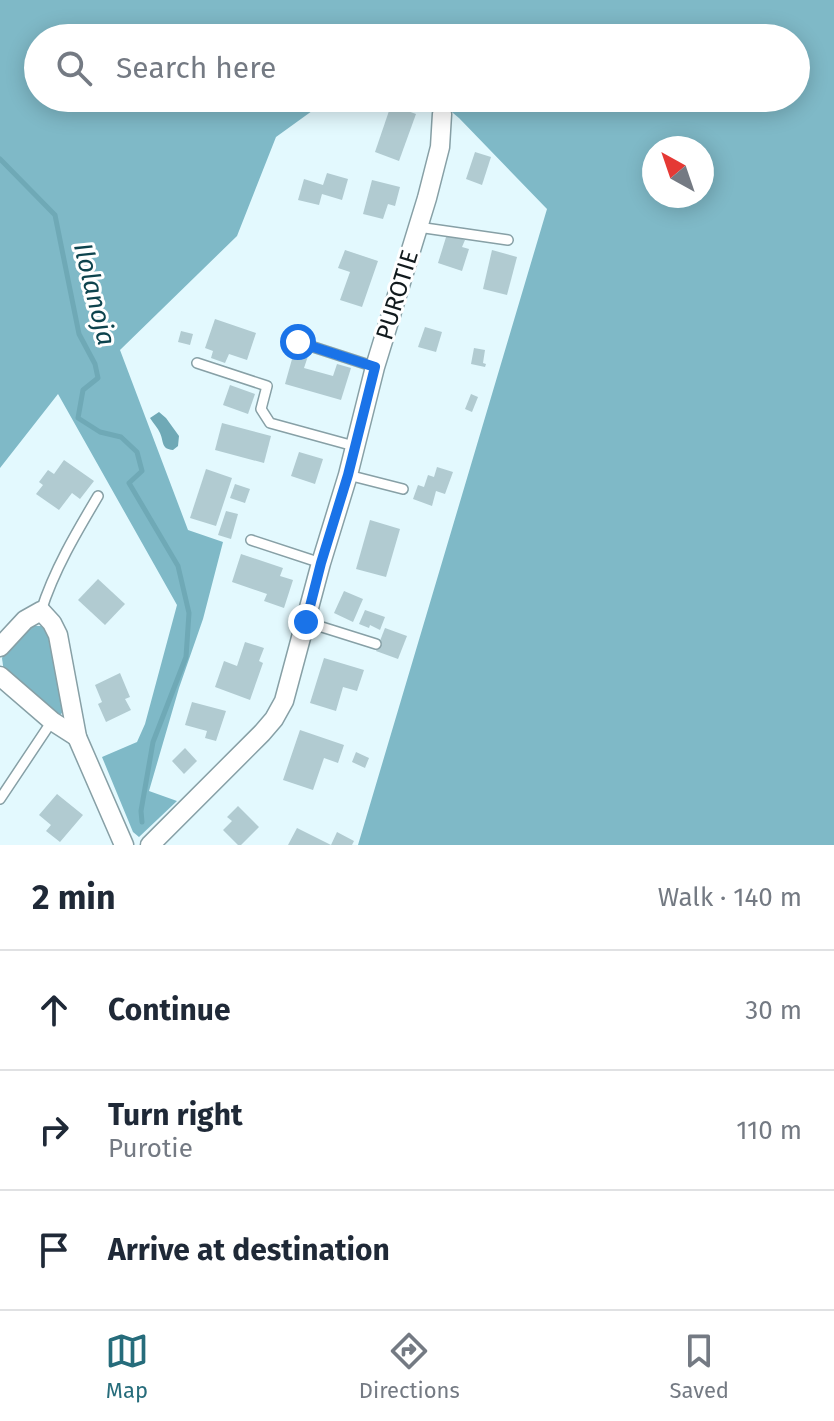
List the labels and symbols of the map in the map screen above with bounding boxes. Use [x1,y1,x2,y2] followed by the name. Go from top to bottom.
[642,136,714,208] north arrow
[67,240,122,348] water label: Ilolanoja
[370,247,424,343] street label: PUROTIE
[280,324,316,360] route start
[288,604,324,640] route end

